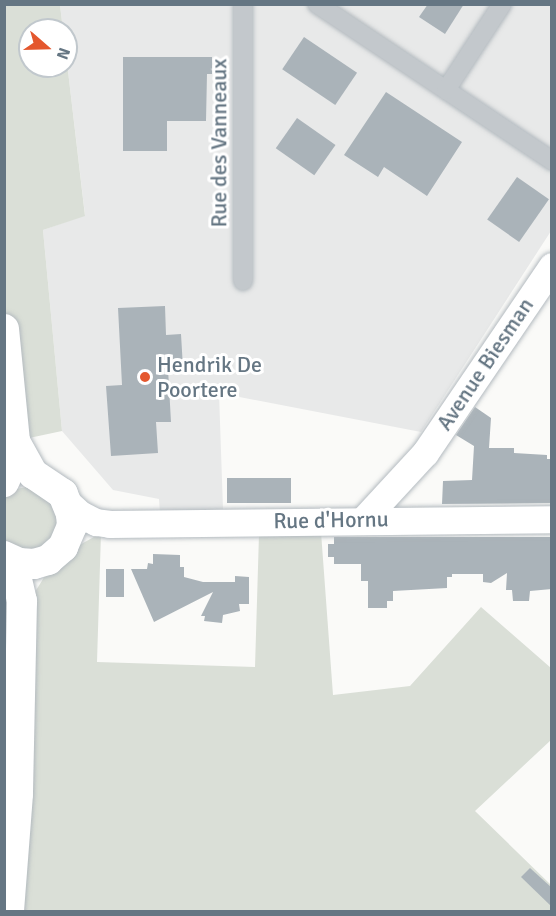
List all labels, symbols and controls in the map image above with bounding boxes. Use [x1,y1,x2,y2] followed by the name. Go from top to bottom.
[18,18,78,78] north arrow
[52,45,74,62] text: N
[206,59,232,227] street label: Rue des Vanneaux
[431,293,539,435] street label: Avenue Biesman
[157,351,262,402] place label: Hendrik De Poortere
[138,370,152,384] marker: Hendrik De Poortere
[273,506,389,534] street label: Rue d'Hornu

